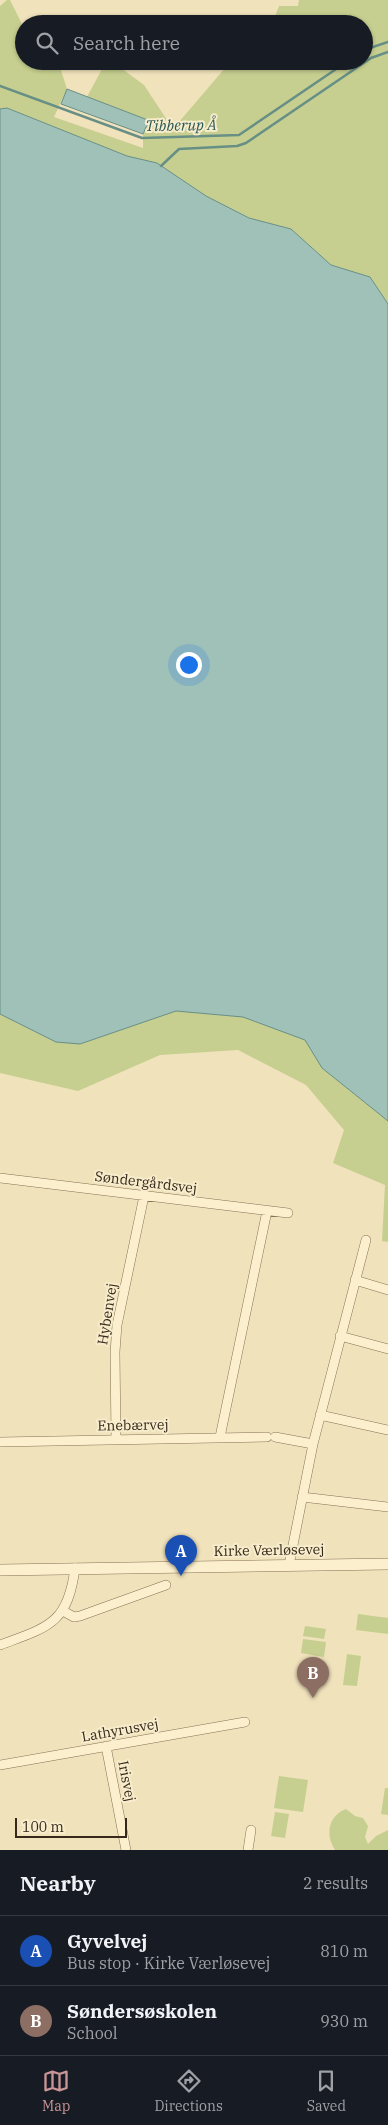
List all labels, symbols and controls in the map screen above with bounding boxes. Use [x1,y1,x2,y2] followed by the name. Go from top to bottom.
[15,15,373,70] search box
[33,29,61,57] icon: search
[73,31,180,55] text: Search here
[145,115,217,135] water label: Tibberup Å
[176,652,202,678] your location
[94,1167,198,1197] street label: Søndergårdsvej
[93,1282,121,1346] street label: Hybenvej
[97,1415,169,1435] street label: Enebærvej
[165,1535,197,1576] pin: A
[213,1540,325,1560] street label: Kirke Værløsevej
[297,1657,329,1698] pin: B
[80,1714,160,1746] street label: Lathyrusvej
[114,1759,140,1803] street label: Irisvej
[15,1815,128,1838] scale bar
[22,1818,64,1836] text: 100 m
[20,1869,96,1897] text: Nearby
[303,1873,368,1893] text: 2 results
[67,1929,147,1953] text: Gyvelvej
[30,1941,42,1961] text: A
[320,1941,368,1961] text: 810 m
[67,1953,270,1973] text: Bus stop · Kirke Værløsevej
[67,1999,217,2023] text: Søndersøskolen
[30,2011,42,2031] text: B
[320,2011,368,2031] text: 930 m
[67,2023,118,2043] text: School
[42,2067,70,2115] tab: Map
[154,2067,223,2115] tab: Directions
[307,2067,346,2115] tab: Saved

